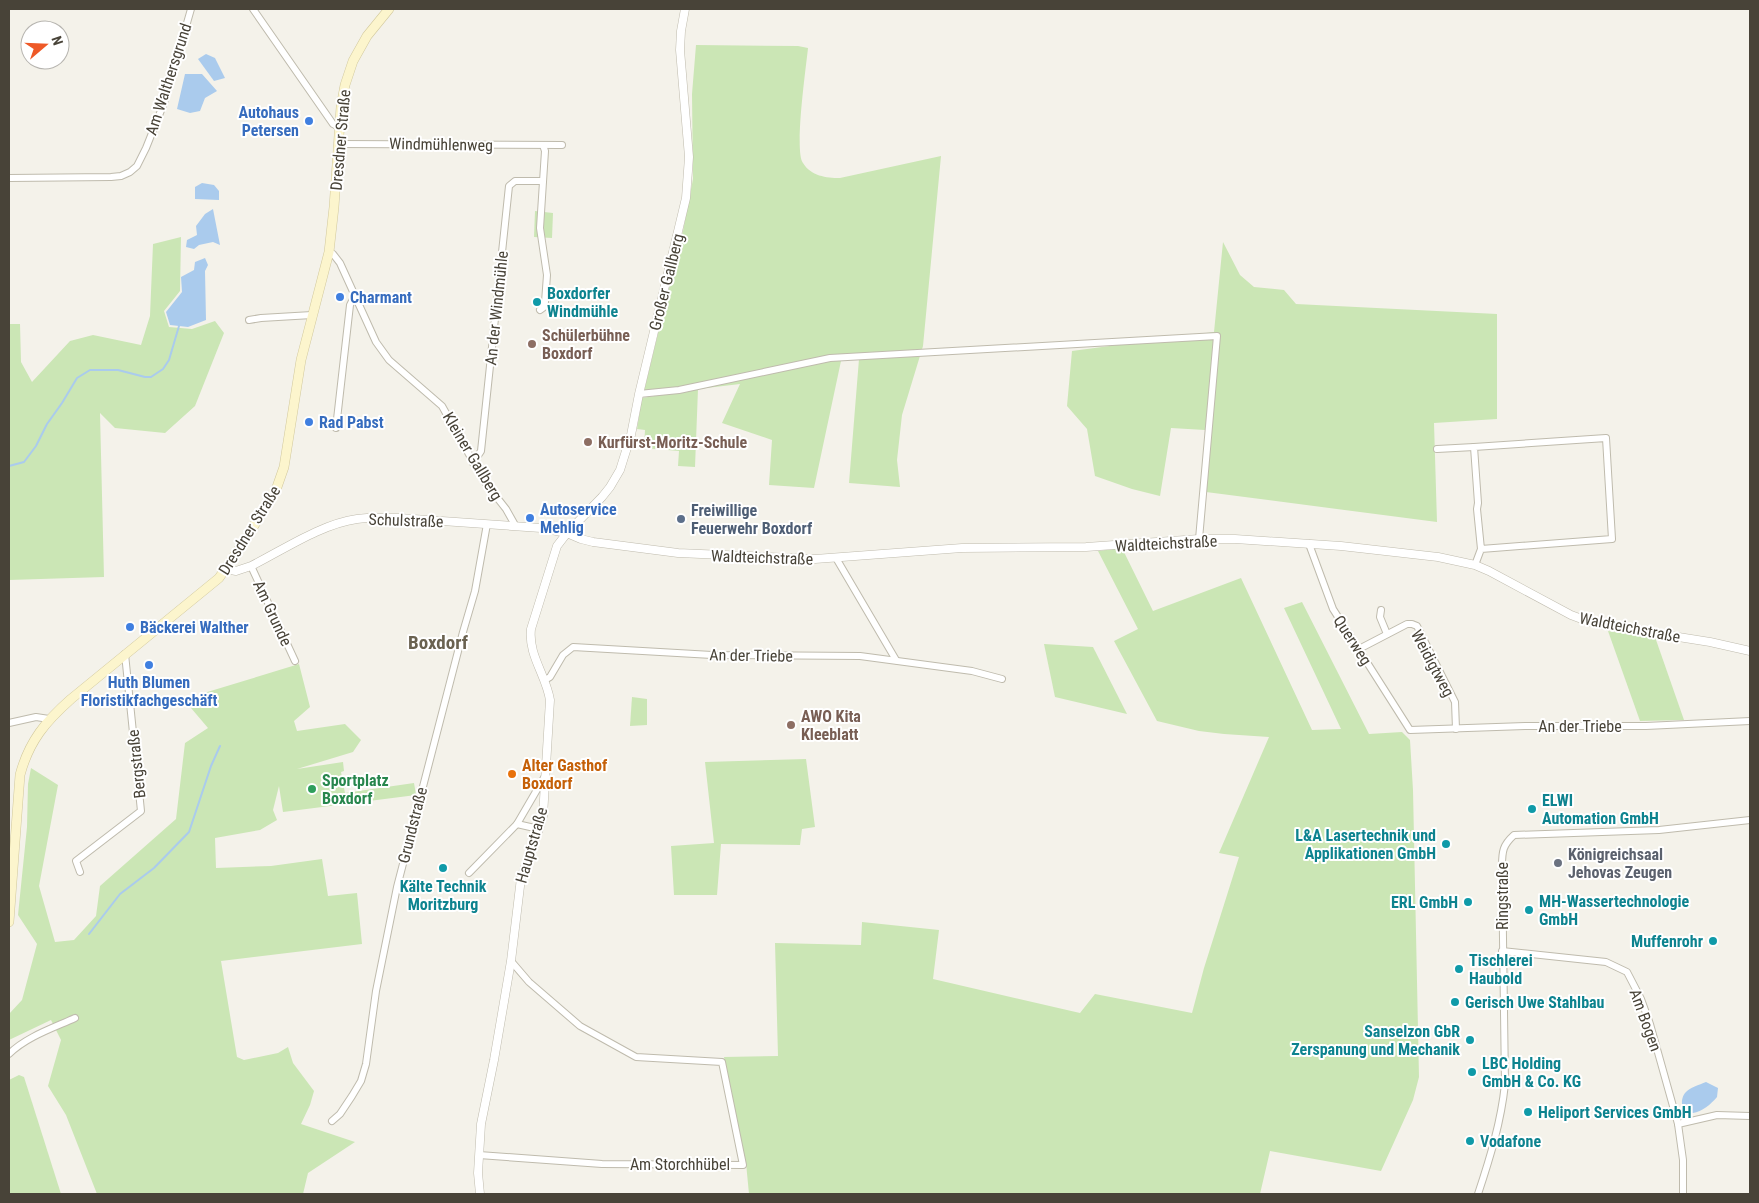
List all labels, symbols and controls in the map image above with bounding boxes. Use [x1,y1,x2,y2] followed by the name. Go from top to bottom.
[20,20,70,70] north arrow
[141,21,196,138] street label: Am Walthersgrund
[48,34,66,47] text: N
[327,89,354,191] street label: Dresdner Straße
[238,103,299,140] place label: Autohaus Petersen
[303,115,315,127] marker: Autohaus Petersen
[389,134,493,155] street label: Windmühlenweg
[645,232,688,332] street label: Großer Gallberg
[481,250,512,366] street label: An der Windmühle
[547,284,618,321] place label: Boxdorfer Windmühle
[350,288,412,307] place label: Charmant
[334,291,346,303] marker: Charmant
[531,296,543,308] marker: Boxdorfer Windmühle
[542,326,630,363] place label: Schülerbühne Boxdorf
[526,338,538,350] marker: Schülerbühne Boxdorf
[439,409,506,504] street label: Kleiner Gallberg
[319,413,384,432] place label: Rad Pabst
[303,416,315,428] marker: Rad Pabst
[598,433,747,452] place label: Kurfürst-Moritz-Schule
[582,436,594,448] marker: Kurfürst-Moritz-Schule
[214,482,284,578] street label: Dresdner Straße
[540,500,617,537] place label: Autoservice Mehlig
[691,501,813,538] place label: Freiwillige Feuerwehr Boxdorf
[368,510,444,531] street label: Schulstraße
[524,512,536,524] marker: Autoservice Mehlig
[675,513,687,525] marker: Freiwillige Feuerwehr Boxdorf
[1114,531,1218,556] street label: Waldteichstraße
[711,546,813,569] street label: Waldteichstraße
[249,577,296,649] street label: Am Grunde
[1578,608,1682,647] street label: Waldteichstraße
[1329,612,1376,669] street label: Querweg
[140,618,249,637] place label: Bäckerei Walther
[124,621,136,633] marker: Bäckerei Walther
[1407,626,1458,700] street label: Weidigtweg
[408,631,469,654] district label: Boxdorf
[709,645,793,666] street label: An der Triebe
[143,659,155,671] marker: Huth Blumen Floristikfachgeschäft
[81,673,217,710] place label: Huth Blumen Floristikfachgeschäft
[801,707,861,744] place label: AWO Kita Kleeblatt
[1538,717,1622,736] street label: An der Triebe
[785,719,797,731] marker: AWO Kita Kleeblatt
[123,729,150,799] street label: Bergstraße
[522,756,608,793] place label: Alter Gasthof Boxdorf
[506,768,518,780] marker: Alter Gasthof Boxdorf
[322,771,389,808] place label: Sportplatz Boxdorf
[306,783,318,795] marker: Sportplatz Boxdorf
[394,785,431,865] street label: Grundstraße
[1542,791,1659,828] place label: ELWI Automation GmbH
[1526,803,1538,815] marker: ELWI Automation GmbH
[512,805,551,885] street label: Hauptstraße
[1295,826,1436,863] place label: L&A Lasertechnik und Applikationen GmbH
[1440,838,1452,850] marker: L&A Lasertechnik und Applikationen GmbH
[1568,845,1672,882] place label: Königreichsaal Jehovas Zeugen
[1552,857,1564,869] marker: Königreichsaal Jehovas Zeugen
[437,862,449,874] marker: Kälte Technik Moritzburg
[1493,862,1512,930] street label: Ringstraße
[400,877,487,914] place label: Kälte Technik Moritzburg
[1539,892,1690,929] place label: MH-Wassertechnologie GmbH
[1391,893,1458,912] place label: ERL GmbH
[1462,896,1474,908] marker: ERL GmbH
[1523,904,1535,916] marker: MH-Wassertechnologie GmbH
[1631,932,1703,951] place label: Muffenrohr
[1707,935,1719,947] marker: Muffenrohr
[1469,951,1533,988] place label: Tischlerei Haubold
[1453,963,1465,975] marker: Tischlerei Haubold
[1626,986,1666,1054] street label: Am Bogen
[1465,993,1605,1012] place label: Gerisch Uwe Stahlbau
[1449,996,1461,1008] marker: Gerisch Uwe Stahlbau
[1291,1022,1460,1059] place label: Sanselzon GbR Zerspanung und Mechanik
[1464,1034,1476,1046] marker: Sanselzon GbR Zerspanung und Mechanik
[1482,1054,1581,1091] place label: LBC Holding GmbH & Co. KG
[1466,1066,1478,1078] marker: LBC Holding GmbH & Co. KG
[1538,1103,1692,1122] place label: Heliport Services GmbH
[1522,1106,1534,1118] marker: Heliport Services GmbH
[1480,1132,1541,1151] place label: Vodafone
[1464,1135,1476,1147] marker: Vodafone
[630,1155,730,1174] street label: Am Storchhübel

